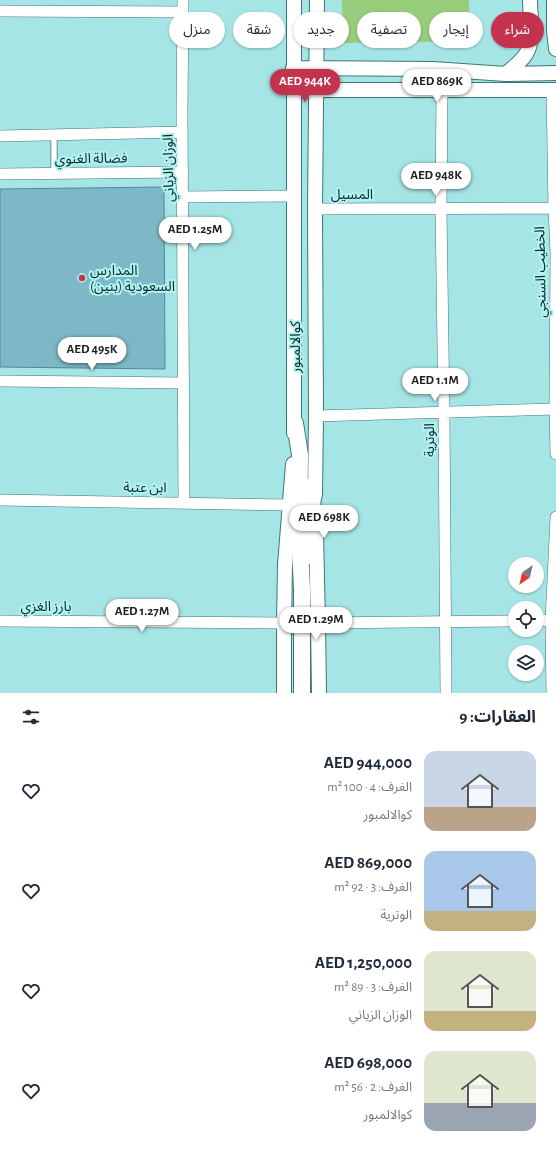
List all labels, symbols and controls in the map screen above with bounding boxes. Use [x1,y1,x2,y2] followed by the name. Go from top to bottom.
[169,12,225,48] chip: منزل
[233,12,285,48] chip: شقة
[293,12,349,48] chip: جديد
[357,12,421,48] chip: تصفية
[429,12,483,48] chip: إيجار
[491,12,544,48] chip: شراء
[264,69,346,103] pin: AED 944K
[396,69,478,103] pin: AED 869K
[279,75,331,88] text: AED 944K
[411,75,463,88] text: AED 869K
[161,134,180,202] street label: الوزان الزياني
[55,151,128,170] street label: فضالة الغنوي
[395,163,477,197] pin: AED 948K
[410,169,462,182] text: AED 948K
[331,188,373,203] street label: المسيل
[149,217,241,251] pin: AED 1.25M
[168,223,222,236] text: AED 1.25M
[533,226,552,318] street label: الخطيب السنجي
[90,264,175,295] place label: المدارس السعودية (بنين)
[77,273,87,283] marker: المدارس السعودية (بنين)
[289,321,304,374] street label: كوالالمبور
[51,337,133,371] pin: AED 495K
[67,343,117,356] text: AED 495K
[394,368,476,402] pin: AED 1.1M
[411,374,459,387] text: AED 1.1M
[423,423,438,457] street label: الوترية
[123,481,167,496] street label: ابن عتبة
[283,505,365,539] pin: AED 698K
[298,511,350,524] text: AED 698K
[508,557,544,593] north arrow
[508,557,544,681] map controls
[96,599,188,633] pin: AED 1.27M
[21,600,72,617] street label: بارز الغزي
[508,601,544,637] button: locate
[115,605,169,618] text: AED 1.27M
[270,607,362,641] pin: AED 1.29M
[288,613,344,626] text: AED 1.29M
[508,645,544,681] button: layers
[20,706,42,728] icon: filters
[459,708,536,725] text: العقارات: 9
[324,754,412,771] text: AED 944,000
[456,767,504,815] icon: home
[20,780,42,802] icon: heart
[327,781,412,794] text: الغرف: 4 · 100 m²
[364,809,412,822] text: كوالالمبور
[324,854,412,871] text: AED 869,000
[456,867,504,915] icon: home
[20,880,42,902] icon: heart
[334,881,412,894] text: الغرف: 3 · 92 m²
[381,909,412,922] text: الوترية
[315,954,412,971] text: AED 1,250,000
[456,967,504,1015] icon: home
[20,980,42,1002] icon: heart
[334,981,412,994] text: الغرف: 3 · 89 m²
[349,1009,412,1022] text: الوزان الزياني
[324,1054,412,1071] text: AED 698,000
[456,1067,504,1115] icon: home
[20,1080,42,1102] icon: heart
[334,1081,412,1094] text: الغرف: 2 · 56 m²
[364,1109,412,1122] text: كوالالمبور

